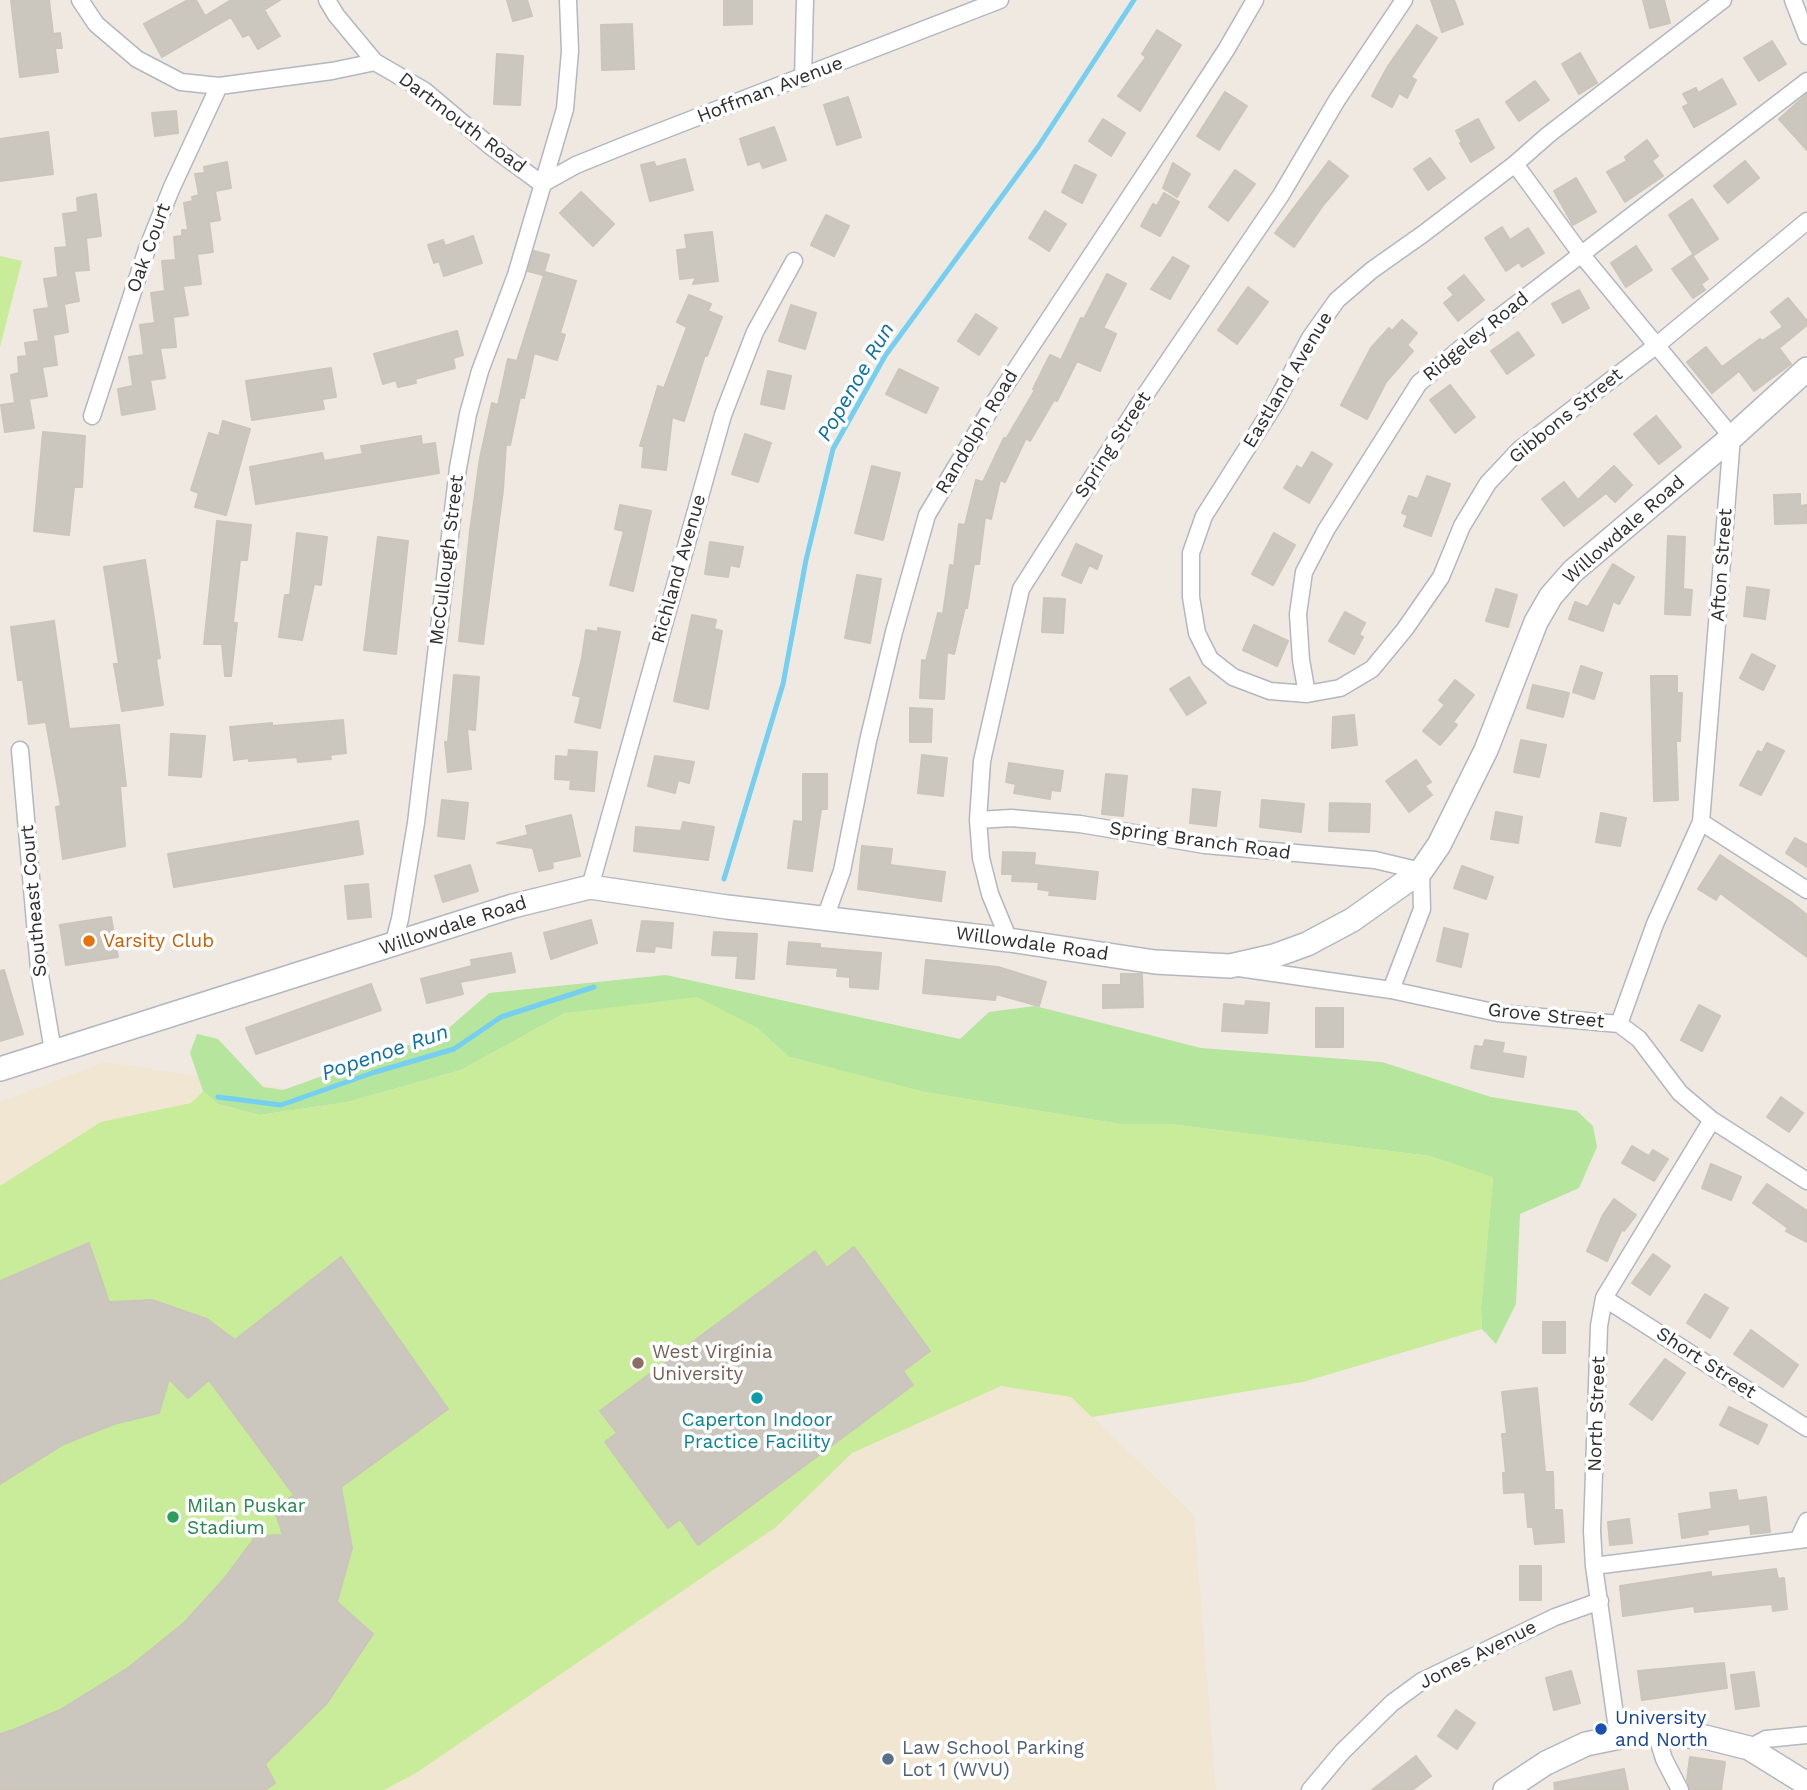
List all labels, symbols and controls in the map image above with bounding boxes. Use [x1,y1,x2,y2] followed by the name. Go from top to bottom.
[694,52,846,128] street label: Hoffman Avenue
[394,68,530,178] street label: Dartmouth Road
[122,200,176,296] street label: Oak Court
[1418,287,1534,387] street label: Ridgeley Road
[1238,308,1338,452] street label: Eastland Avenue
[812,318,900,446] water label: Popenoe Run
[1505,363,1627,469] street label: Gibbons Street
[931,366,1023,498] street label: Randolph Road
[1070,387,1156,503] street label: Spring Street
[1558,471,1690,589] street label: Willowdale Road
[425,473,469,647] street label: McCullough Street
[647,492,711,646] street label: Richland Avenue
[1707,508,1737,622] street label: Afton Street
[1108,817,1292,865] street label: Spring Branch Road
[16,824,52,978] street label: Southeast Court
[376,891,530,961] street label: Willowdale Road
[954,922,1110,966] street label: Willowdale Road
[103,930,214,952] place label: Varsity Club
[81,933,97,949] marker: Varsity Club
[1487,999,1605,1033] street label: Grove Street
[318,1020,452,1086] water label: Popenoe Run
[1652,1322,1760,1404] street label: Short Street
[652,1341,772,1385] place label: West Virginia University
[630,1355,646,1371] marker: West Virginia University
[1584,1356,1610,1472] street label: North Street
[749,1390,765,1406] marker: Caperton Indoor Practice Facility
[681,1409,833,1453] place label: Caperton Indoor Practice Facility
[187,1495,306,1539] place label: Milan Puskar Stadium
[165,1509,181,1525] marker: Milan Puskar Stadium
[1416,1616,1540,1694] street label: Jones Avenue
[1615,1707,1708,1751] place label: University and North
[1593,1721,1609,1737] marker: University and North
[902,1737,1084,1781] place label: Law School Parking Lot 1 (WVU)
[880,1751,896,1767] marker: Law School Parking Lot 1 (WVU)

